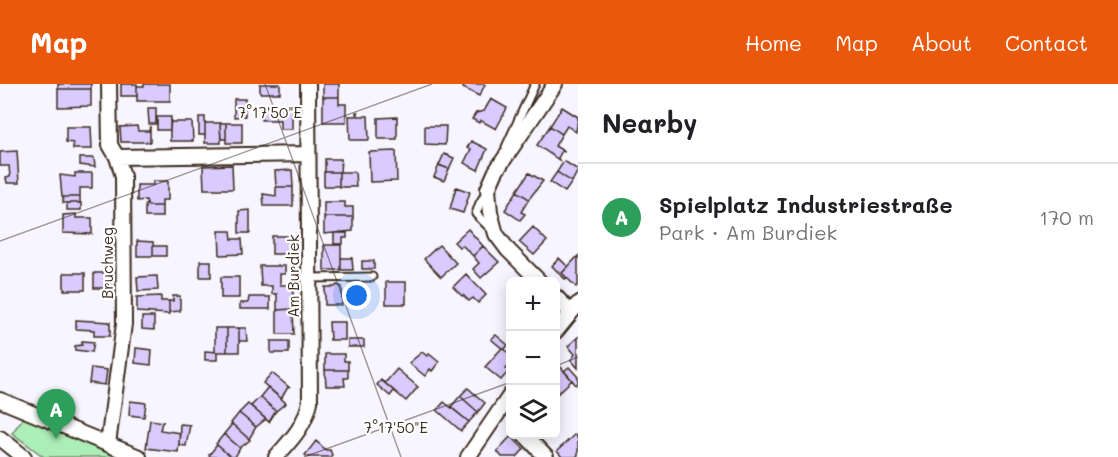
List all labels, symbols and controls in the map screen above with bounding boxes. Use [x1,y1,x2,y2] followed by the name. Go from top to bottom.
[30,24,87,60] text: Map
[745,29,802,56] text: Home
[835,29,878,56] text: Map
[911,29,972,56] text: About
[1005,29,1088,56] text: Contact
[238,102,303,122] text: 7°17'50"E
[602,106,697,140] text: Nearby
[659,190,953,219] text: Spielplatz Industriestraße
[615,204,628,230] text: A
[1039,204,1094,230] text: 170 m
[659,219,837,245] text: Park · Am Burdiek
[97,227,117,299] street label: Bruchweg
[283,234,303,318] street label: Am Burdiek
[506,277,560,439] map controls
[506,277,560,331] button: +
[342,281,371,310] your location
[506,331,560,385] button: −
[506,385,560,439] button: layers
[36,390,76,439] pin: A
[364,417,429,437] text: 7°17'50"E

